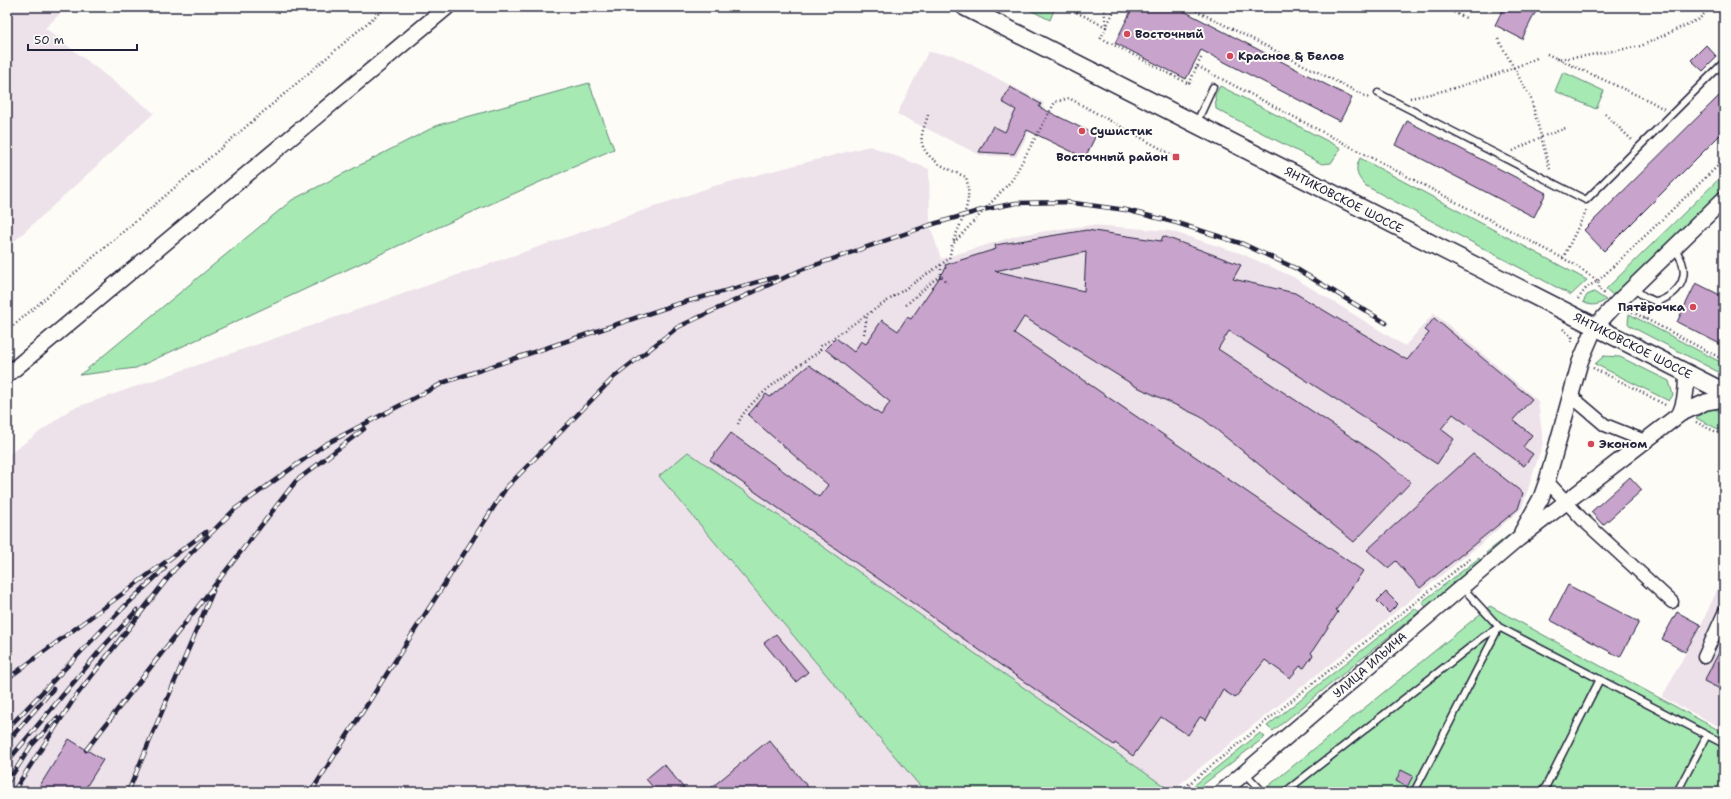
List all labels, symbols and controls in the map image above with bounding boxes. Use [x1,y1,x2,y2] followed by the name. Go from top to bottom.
[28,26,137,52] scale bar
[1135,26,1204,42] place label: Восточный
[1122,29,1132,39] marker: Восточный
[34,32,64,48] text: 50 m
[1238,48,1344,64] place label: Красное & Белое
[1225,51,1235,61] marker: Красное & Белое
[1090,123,1153,139] place label: Сушистик
[1077,126,1087,136] marker: Сушистик
[1056,149,1168,165] place label: Восточный район
[1171,152,1181,162] marker: Восточный район
[1282,163,1406,237] street label: ЯНТИКОВСКОЕ ШОССЕ
[1618,299,1686,315] place label: Пятёрочка
[1688,302,1698,312] marker: Пятёрочка
[1571,309,1695,383] street label: ЯНТИКОВСКОЕ ШОССЕ
[1599,436,1647,452] place label: Эконом
[1586,439,1596,449] marker: Эконом
[1330,628,1411,702] street label: УЛИЦА ИЛЬИЧА

